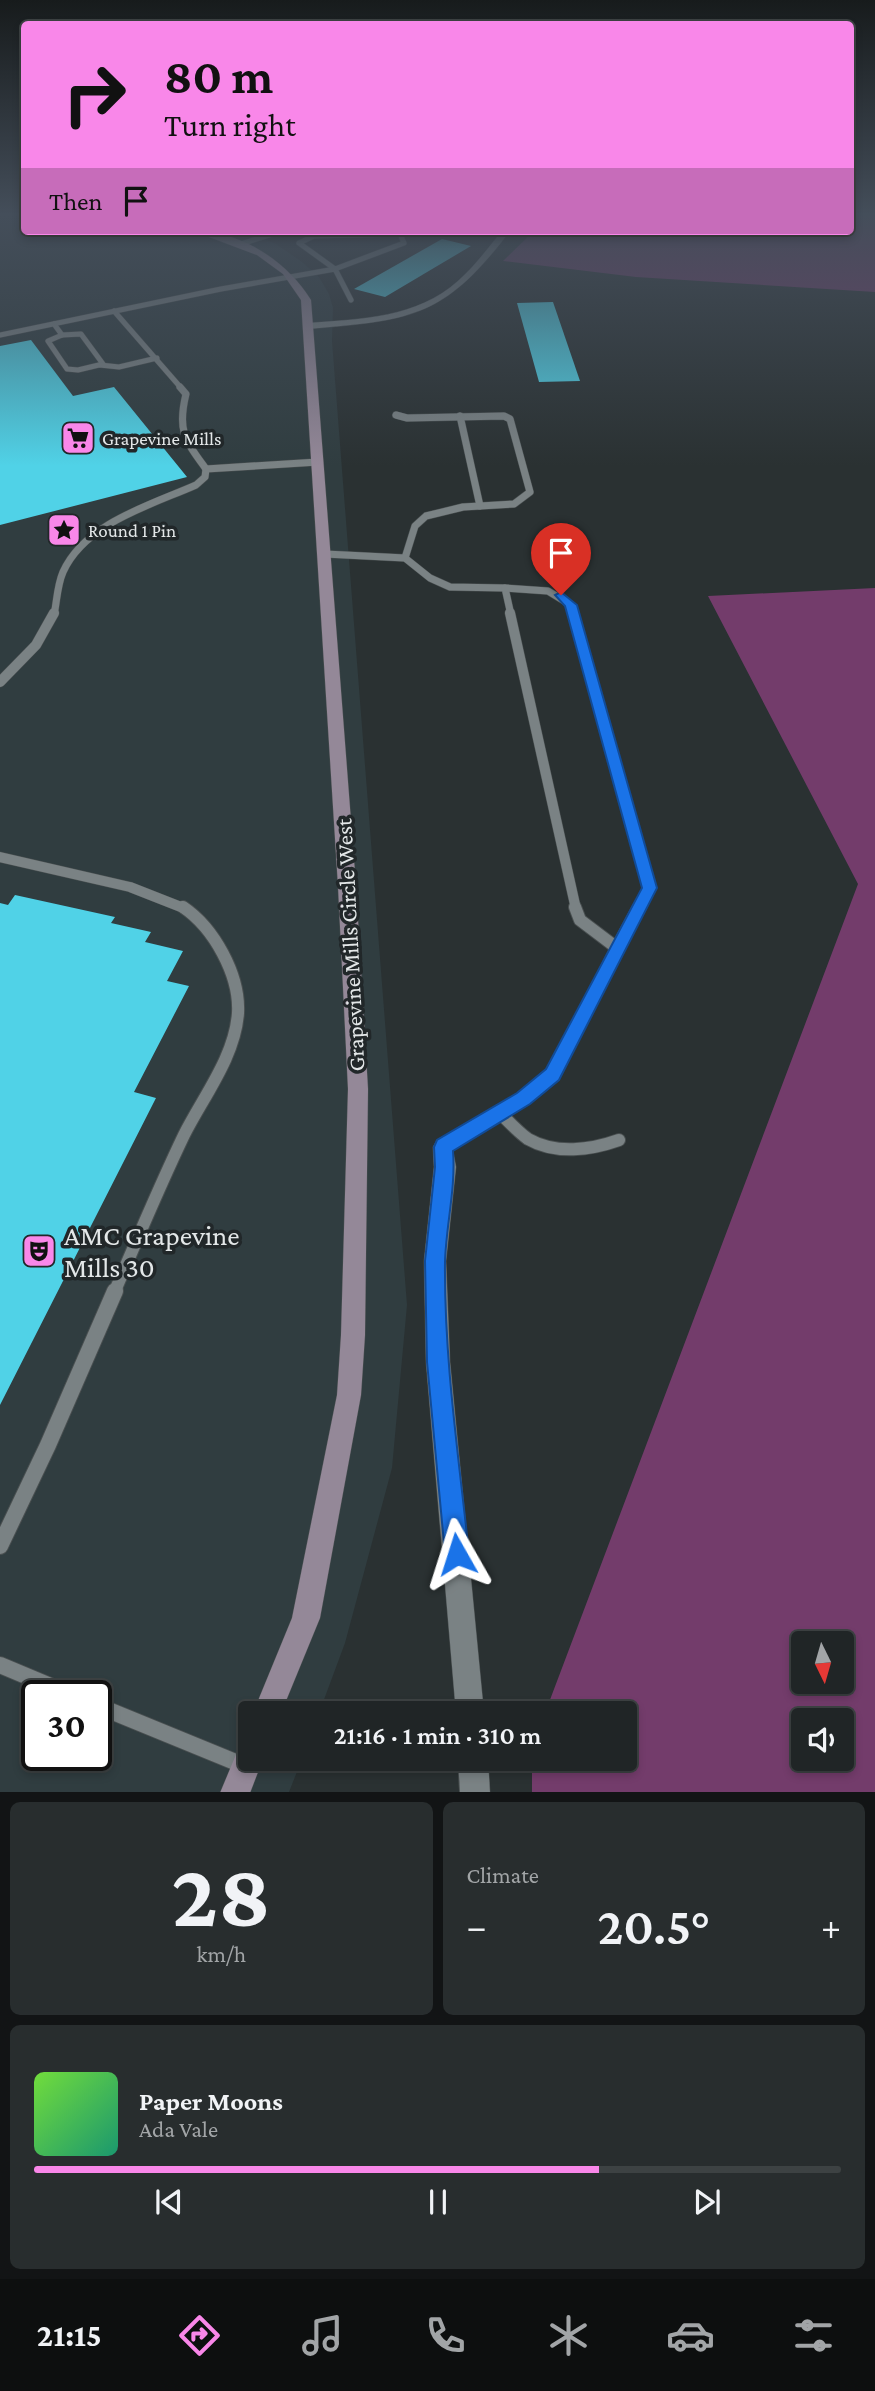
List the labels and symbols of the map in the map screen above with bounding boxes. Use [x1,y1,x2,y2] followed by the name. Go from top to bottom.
[59,419,97,457] supermarket icon: Grapevine Mills
[102,428,222,449] place label: Grapevine Mills
[45,511,83,549] place icon: Round 1 Pin
[88,520,176,541] place label: Round 1 Pin
[531,523,591,595] pin
[330,818,370,1072] street label: Grapevine Mills Circle West
[64,1220,240,1283] place label: AMC Grapevine Mills 30
[20,1232,58,1270] theatre icon: AMC Grapevine Mills 30
[420,1517,494,1591] position arrow
[791,1631,854,1694] north arrow
[21,1680,112,1771] speed limit sign: 30

